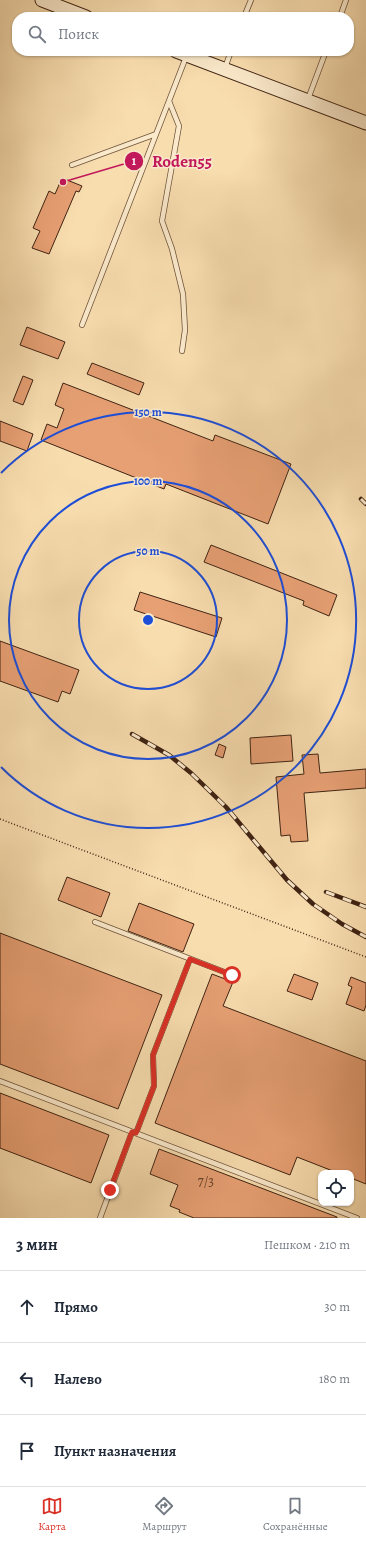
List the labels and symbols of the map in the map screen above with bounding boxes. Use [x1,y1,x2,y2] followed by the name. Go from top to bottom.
[124,146,220,175] callout: Roden55
[152,150,212,173] text: Roden55
[132,153,137,169] text: 1
[134,404,162,420] text: 150 m
[134,473,162,489] text: 100 m
[136,543,160,559] text: 50 m
[141,613,155,627] centre of rings
[223,966,241,984] route start
[198,1172,214,1191] house number: 7/3
[101,1181,119,1199] route end

